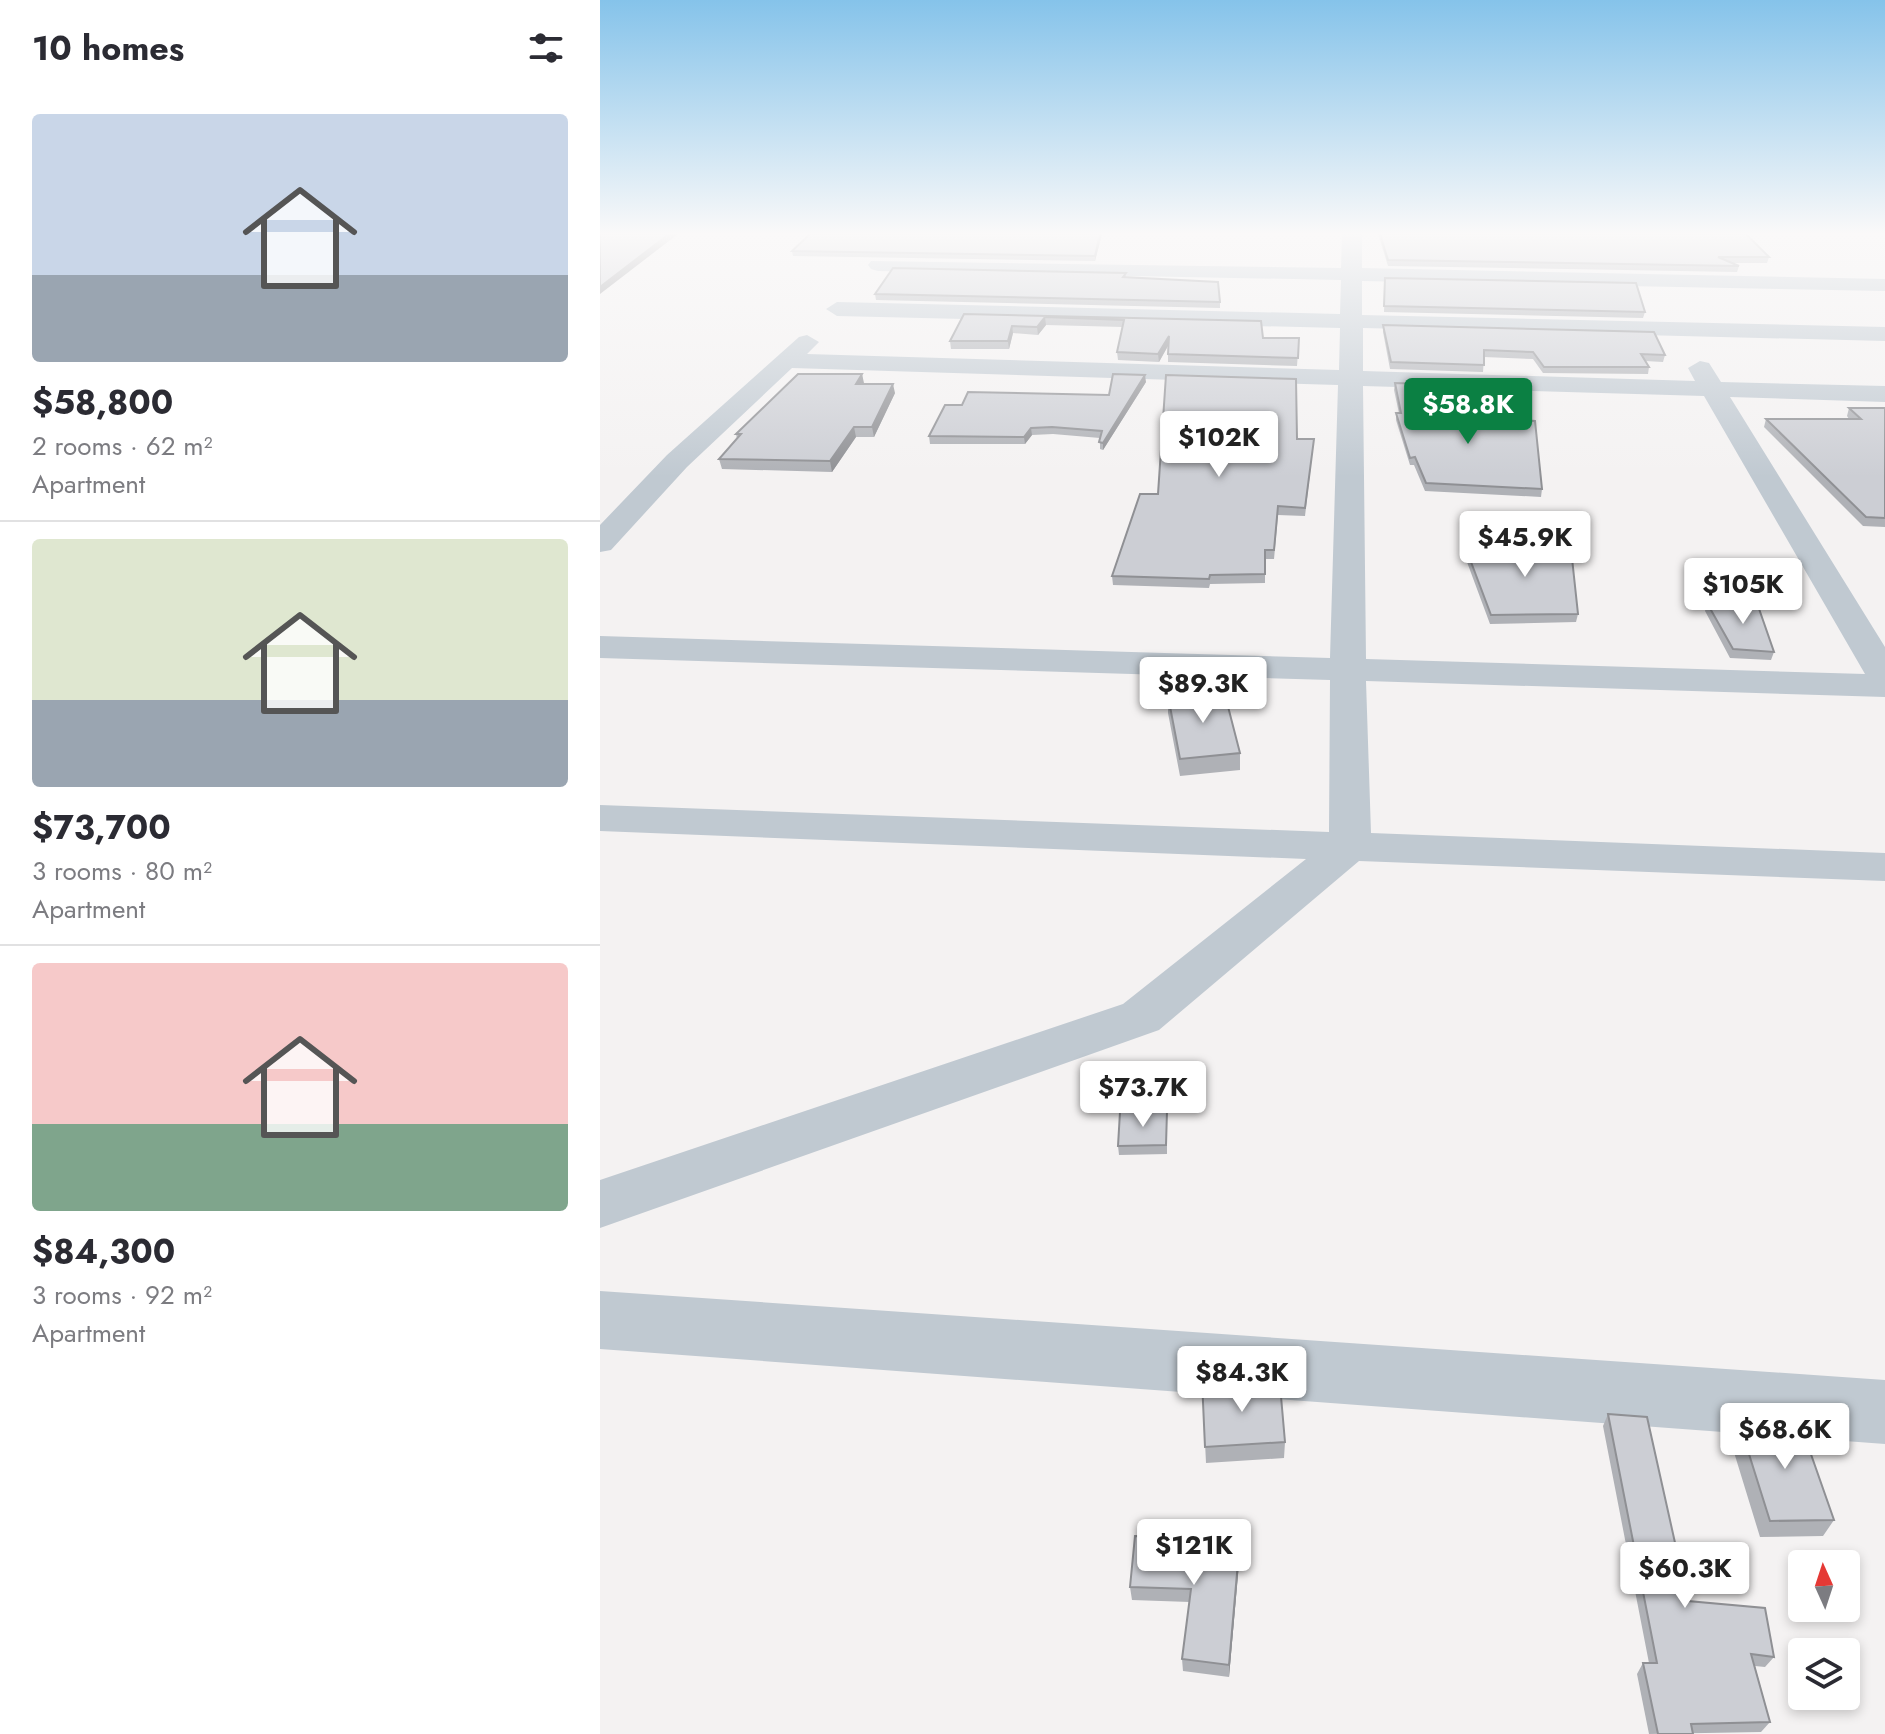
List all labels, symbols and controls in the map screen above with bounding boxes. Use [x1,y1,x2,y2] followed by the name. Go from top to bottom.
[32,24,184,73] text: 10 homes
[524,26,568,70] icon: filters
[228,166,372,310] icon: home
[32,378,173,427] text: $58,800
[1403,378,1533,446] pin: $58.8K
[1422,385,1514,423] text: $58.8K
[1163,411,1275,479] pin: $102K
[1178,418,1260,456] text: $102K
[32,427,213,465] text: 2 rooms · 62 m²
[32,465,145,503] text: Apartment
[1460,511,1590,579] pin: $45.9K
[1477,518,1573,556] text: $45.9K
[1687,558,1799,626] pin: $105K
[1702,565,1784,603] text: $105K
[228,591,372,735] icon: home
[1138,657,1268,725] pin: $89.3K
[1158,664,1248,702] text: $89.3K
[32,803,171,852] text: $73,700
[32,852,212,890] text: 3 rooms · 80 m²
[32,890,145,928] text: Apartment
[228,1015,372,1159] icon: home
[1078,1061,1208,1129] pin: $73.7K
[1098,1068,1188,1106] text: $73.7K
[32,1227,175,1276] text: $84,300
[32,1276,212,1314] text: 3 rooms · 92 m²
[32,1314,145,1352] text: Apartment
[1177,1346,1307,1414] pin: $84.3K
[1195,1353,1289,1391] text: $84.3K
[1720,1403,1850,1471] pin: $68.6K
[1738,1410,1832,1448] text: $68.6K
[1138,1519,1250,1587] pin: $121K
[1155,1526,1233,1564] text: $121K
[1620,1542,1750,1610] pin: $60.3K
[1638,1549,1732,1587] text: $60.3K
[1788,1550,1860,1622] north arrow
[1788,1550,1860,1710] map controls
[1788,1638,1860,1710] button: layers

